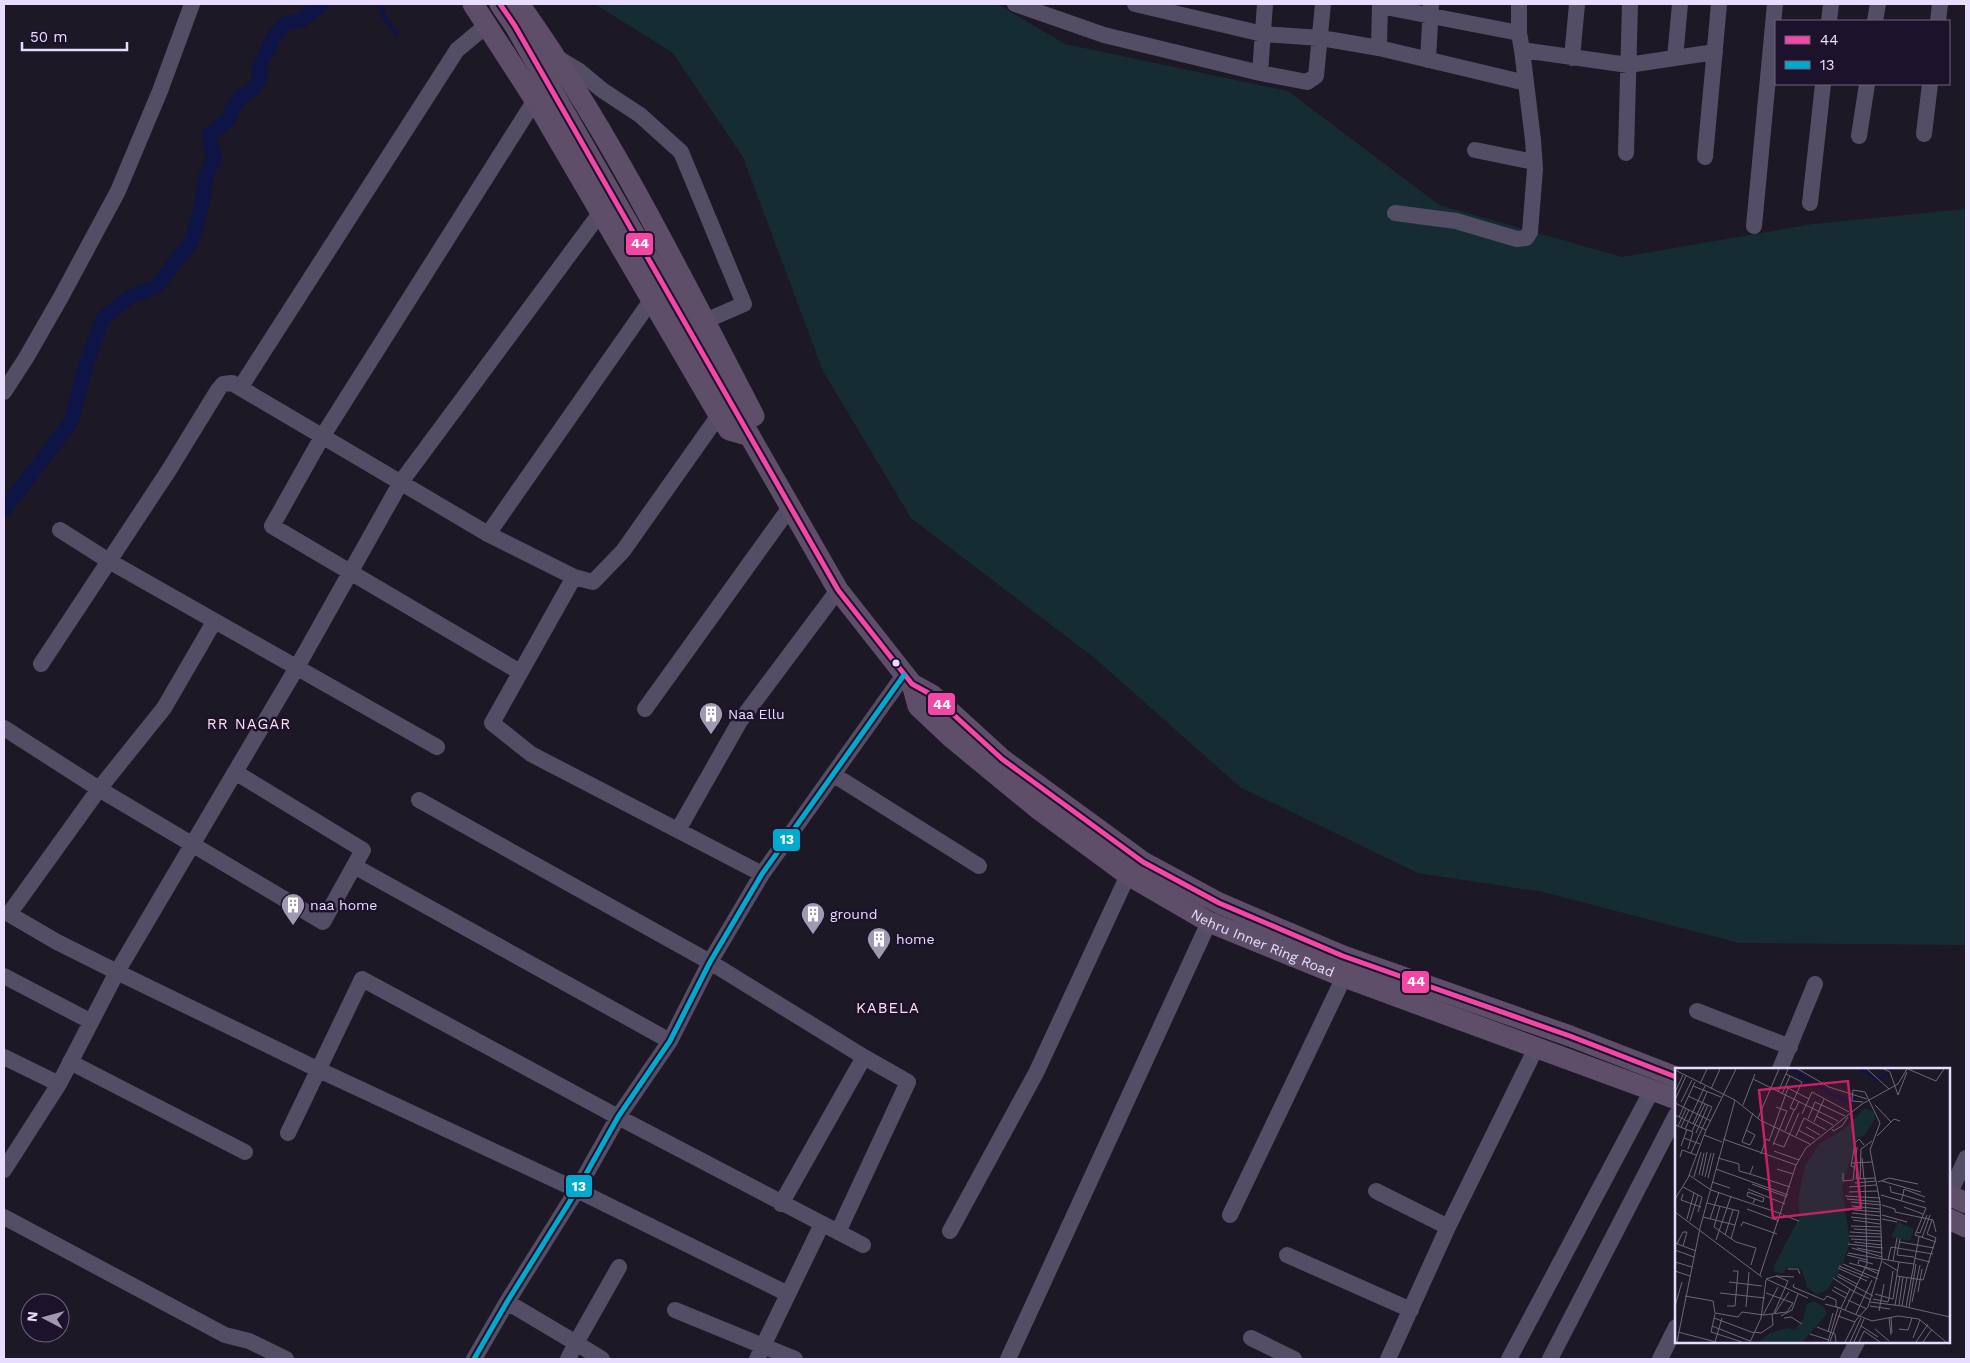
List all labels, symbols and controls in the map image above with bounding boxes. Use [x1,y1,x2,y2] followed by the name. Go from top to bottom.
[22,20,128,52] scale bar
[1775,20,1950,85] legend
[30,28,67,46] text: 50 m
[1820,31,1838,49] text: 44
[1820,56,1835,74] text: 13
[625,232,654,256] line badge: 44
[631,235,649,251] text: 44
[891,658,901,668] unlabelled marker
[927,692,956,716] line badge: 44
[933,696,951,712] text: 44
[698,701,724,735] building icon: Naa Ellu
[728,706,785,722] place label: Naa Ellu
[207,715,291,733] district label: RR NAGAR
[772,828,801,852] line badge: 13
[780,831,794,847] text: 13
[280,892,306,926] building icon: naa home
[310,897,377,913] place label: naa home
[800,901,826,935] building icon: ground
[1188,905,1337,980] street label: Nehru Inner Ring Road
[830,906,877,922] place label: ground
[866,926,892,960] building icon: home
[896,931,935,947] place label: home
[1401,970,1430,994] line badge: 44
[1407,973,1425,989] text: 44
[856,999,920,1017] district label: KABELA
[1675,1068,1950,1343] inset map
[565,1174,593,1198] line badge: 13
[572,1178,586,1194] text: 13
[20,1293,70,1343] north arrow
[24,1311,41,1323] text: N

